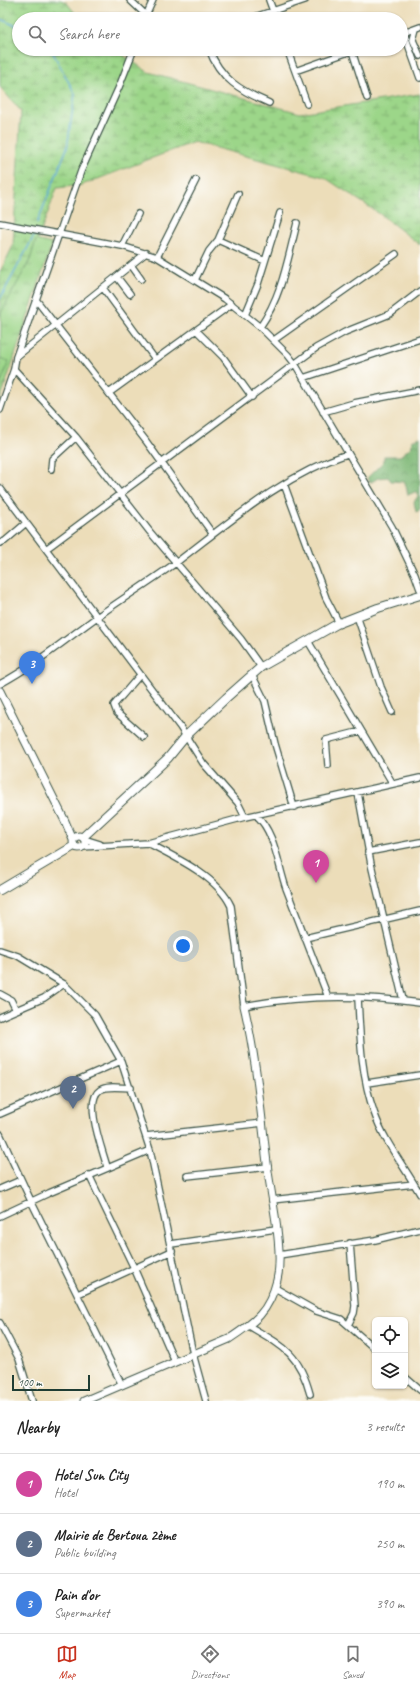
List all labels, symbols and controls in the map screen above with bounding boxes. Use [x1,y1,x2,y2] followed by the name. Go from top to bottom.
[12,12,408,56] search box
[26,23,48,45] icon: search
[58,25,119,44] text: Search here
[19,651,45,684] pin: 3
[303,850,329,883] pin: 1
[173,936,193,956] your location
[60,1076,86,1109] pin: 2
[372,1317,408,1389] map controls
[372,1317,408,1353] button: locate
[372,1353,408,1389] button: layers
[12,1373,90,1392] scale bar
[18,1375,42,1389] text: 100 m
[16,1417,59,1438] text: Nearby
[366,1419,404,1435] text: 3 results
[54,1466,128,1485] text: Hotel Sun City
[26,1476,32,1492] text: 1
[376,1476,404,1492] text: 190 m
[54,1485,77,1501] text: Hotel
[54,1526,176,1545] text: Mairie de Bertoua 2ème
[26,1536,32,1552] text: 2
[376,1536,404,1552] text: 250 m
[54,1545,116,1561] text: Public building
[54,1586,99,1605] text: Pain d'or
[26,1596,32,1612] text: 3
[376,1596,404,1612] text: 390 m
[54,1605,109,1621] text: Supermarket
[56,1643,78,1681] tab: Map
[191,1643,229,1681] tab: Directions
[342,1643,364,1681] tab: Saved

